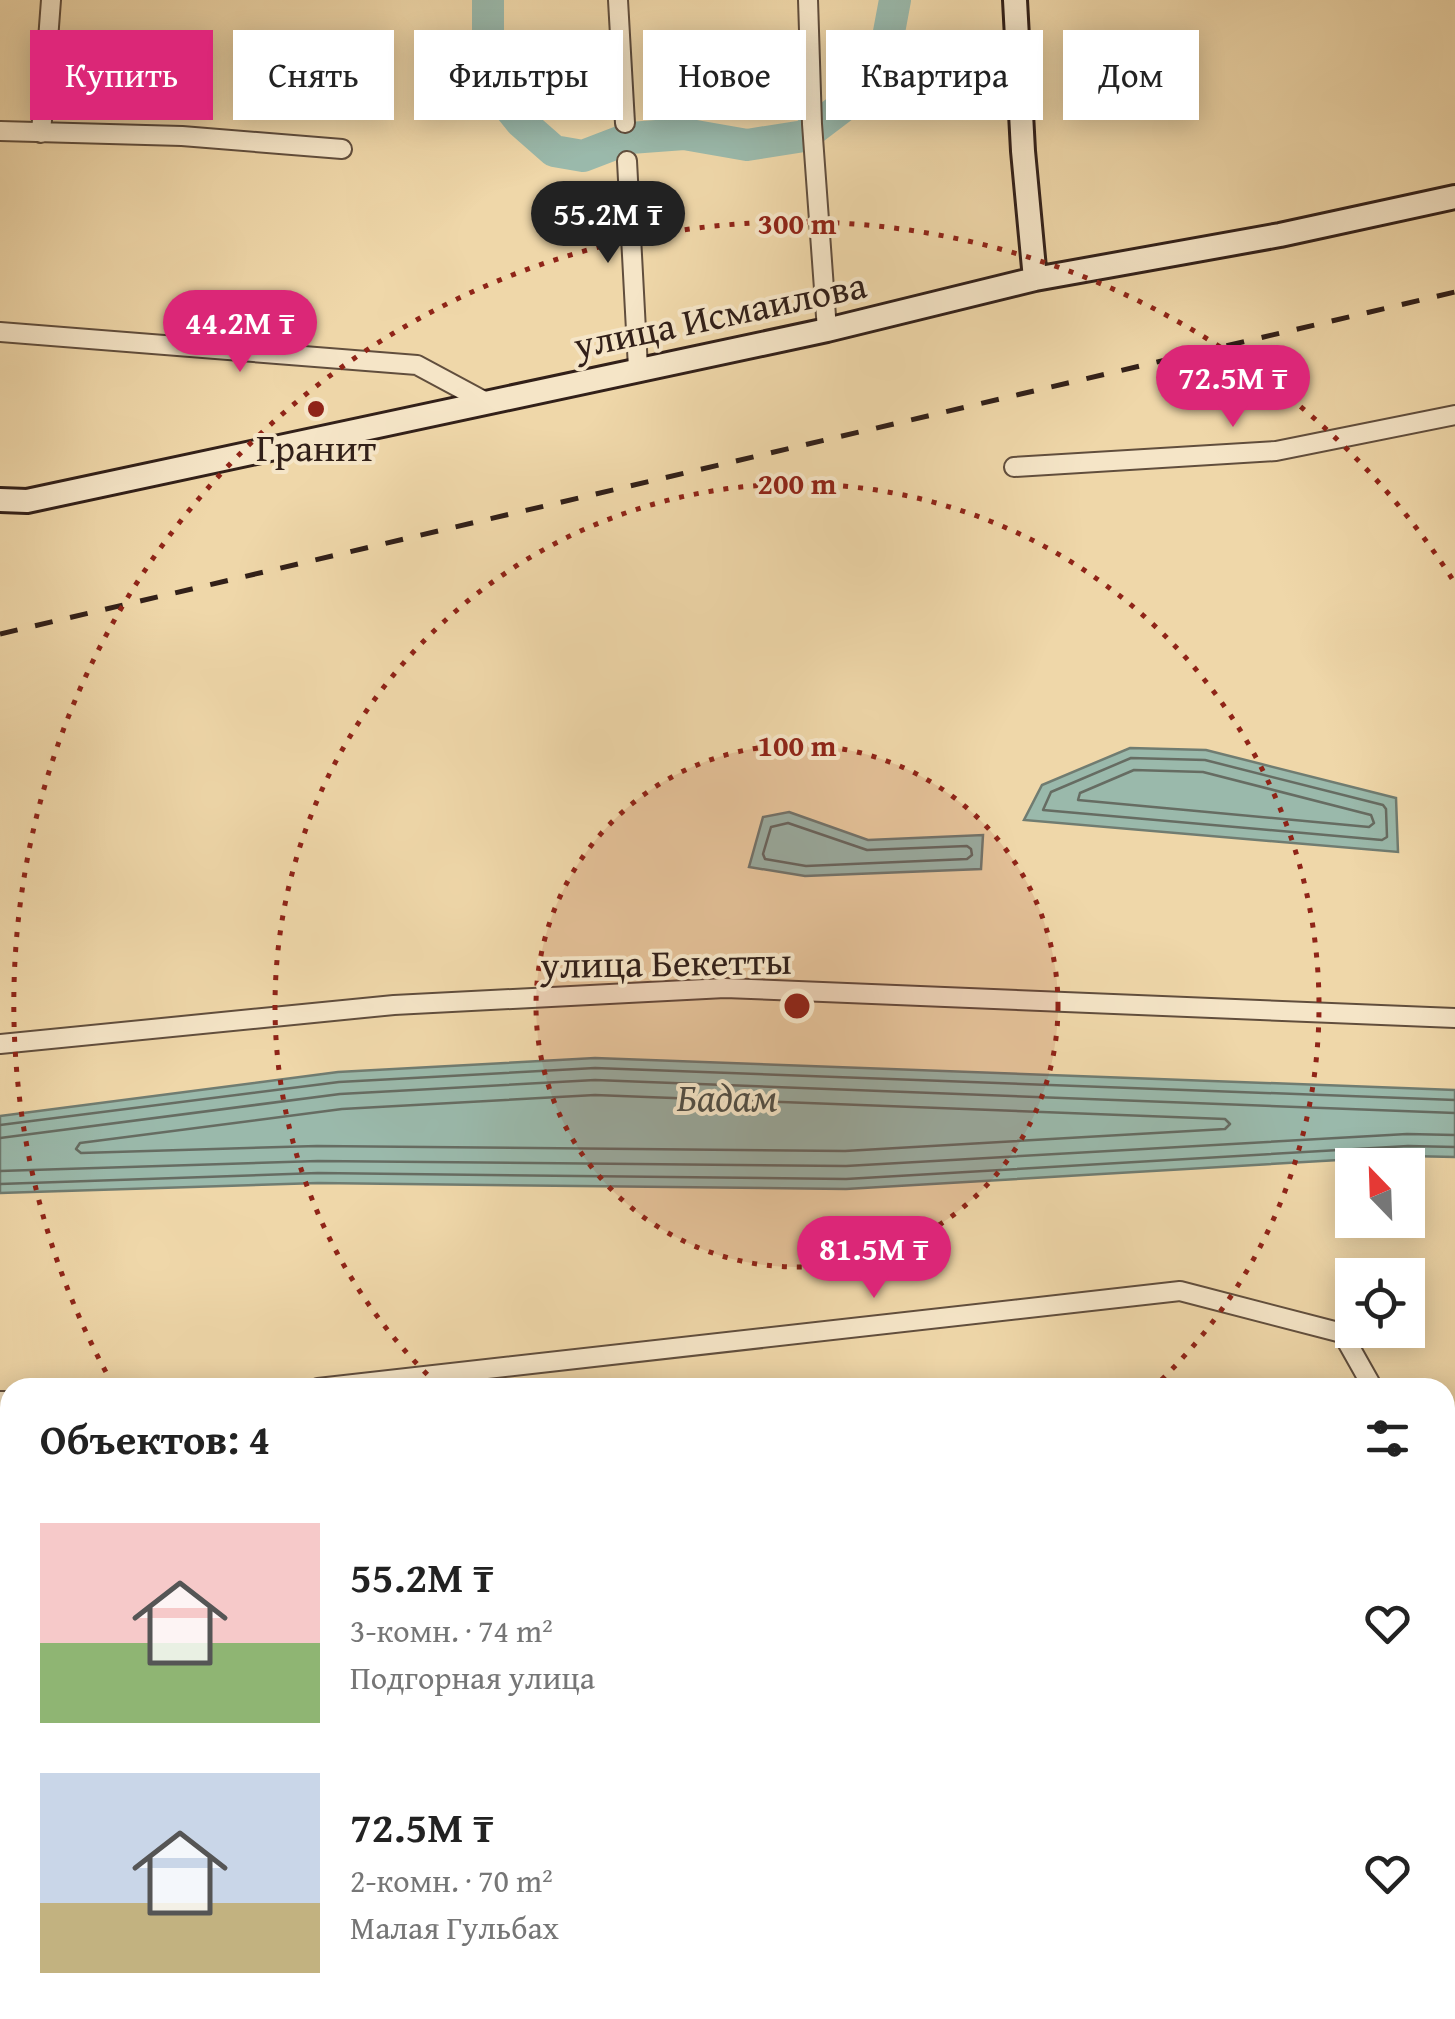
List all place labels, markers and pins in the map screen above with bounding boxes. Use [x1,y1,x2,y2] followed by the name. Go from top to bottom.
[516,181,700,266] pin: 55.2M ₸
[148,290,332,375] pin: 44.2M ₸
[1141,345,1325,430] pin: 72.5M ₸
[305,398,327,420] marker: Гранит
[256,419,377,475] place label: Гранит
[779,988,815,1024] centre of rings
[782,1216,966,1301] pin: 81.5M ₸

